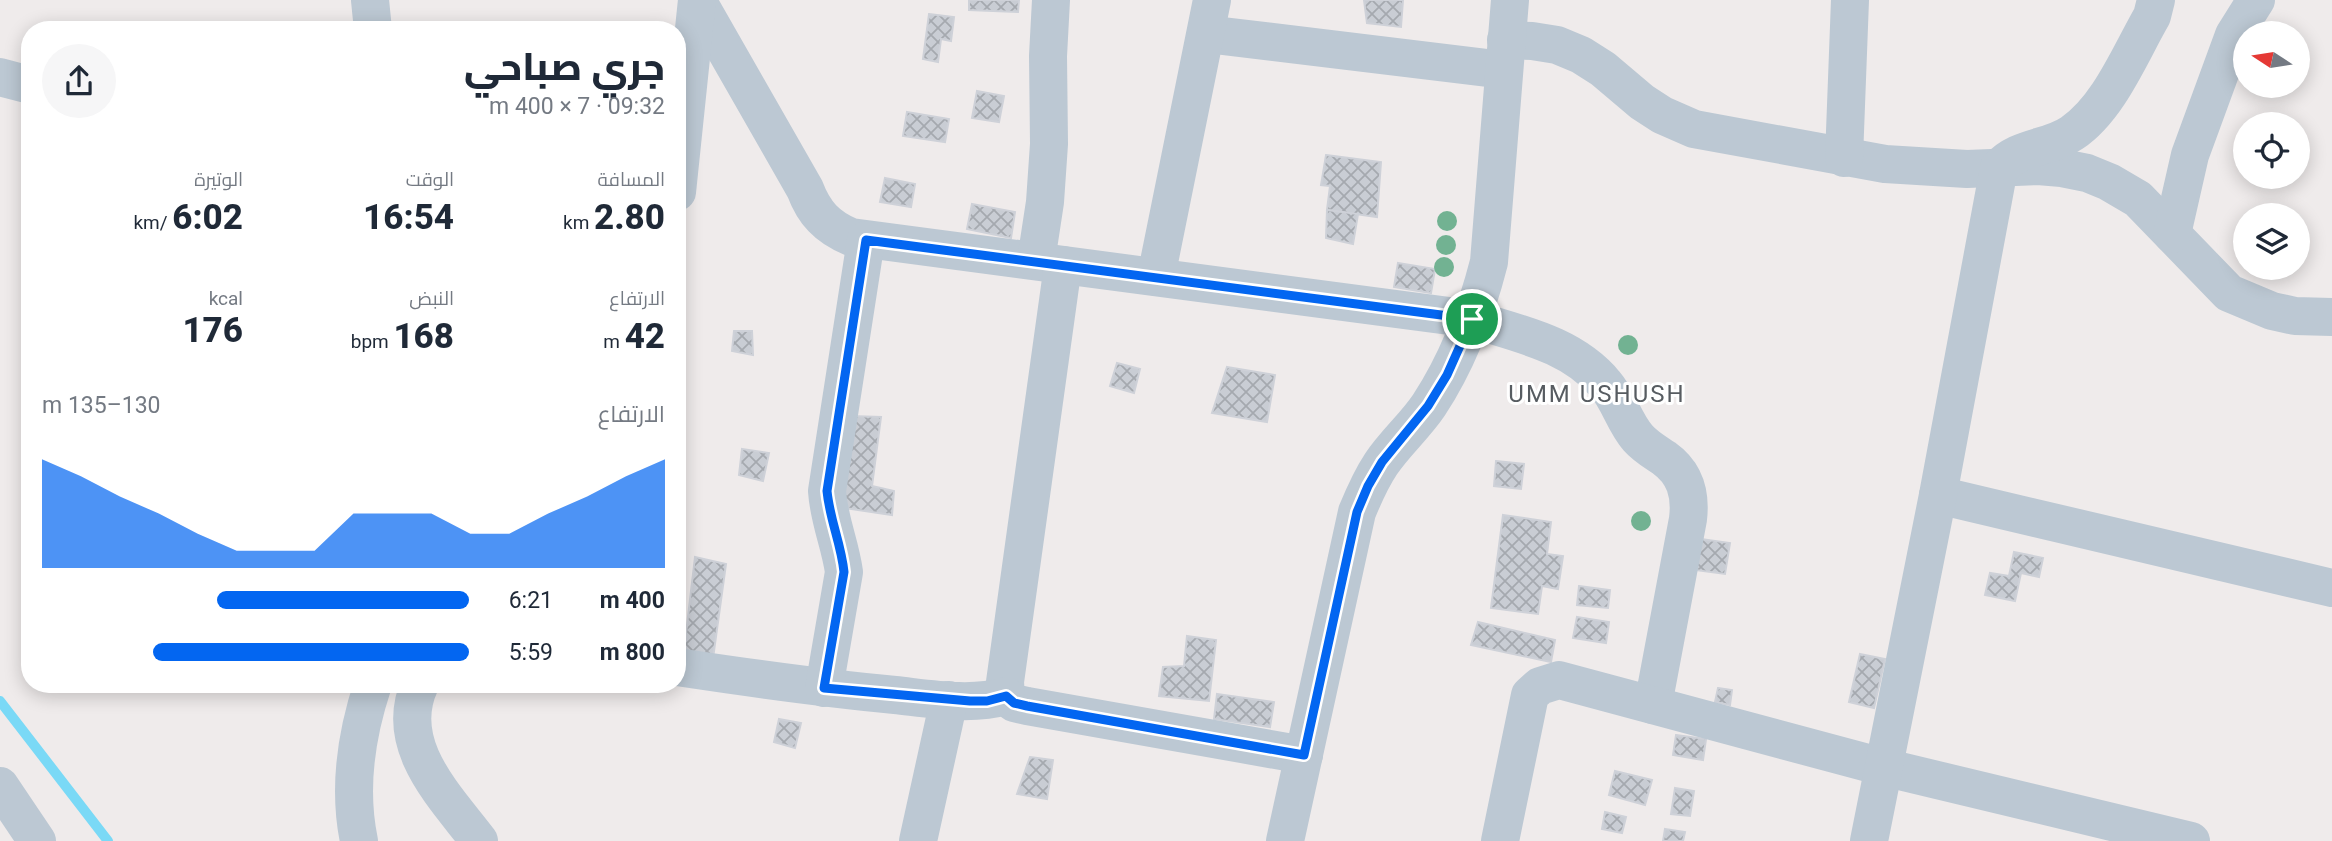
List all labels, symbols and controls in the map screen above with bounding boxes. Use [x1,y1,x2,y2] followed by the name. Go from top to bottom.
[2233,21,2310,98] north arrow
[2233,21,2310,280] map controls
[42,44,116,118] button: share
[464,45,665,89] text: جري صباحي
[489,93,665,120] text: 09:32 · 7 × 400 m
[2233,112,2310,189] button: locate
[194,168,243,191] text: الوتيرة
[406,168,454,191] text: الوقت
[597,168,665,191] text: المسافة
[172,197,243,238] text: 6:02
[363,197,454,238] text: 16:54
[594,197,665,238] text: 2.80
[2233,203,2310,280] button: layers
[133,211,172,234] text: /km
[563,211,594,234] text: km
[209,287,243,310] text: kcal
[409,287,454,310] text: النبض
[609,287,665,310] text: الارتفاع
[1442,289,1502,349] pin
[1453,300,1491,338] icon: arrive
[182,310,243,351] text: 176
[393,316,454,357] text: 168
[625,316,665,357] text: 42
[351,330,393,353] text: bpm
[603,330,625,353] text: m
[1508,380,1686,408] district label: UMM USHUSH
[42,392,161,419] text: 130–135 m
[598,401,665,428] text: الارتفاع
[509,587,553,614] text: 6:21
[600,587,665,614] text: 400 m
[509,639,553,666] text: 5:59
[600,639,665,666] text: 800 m

